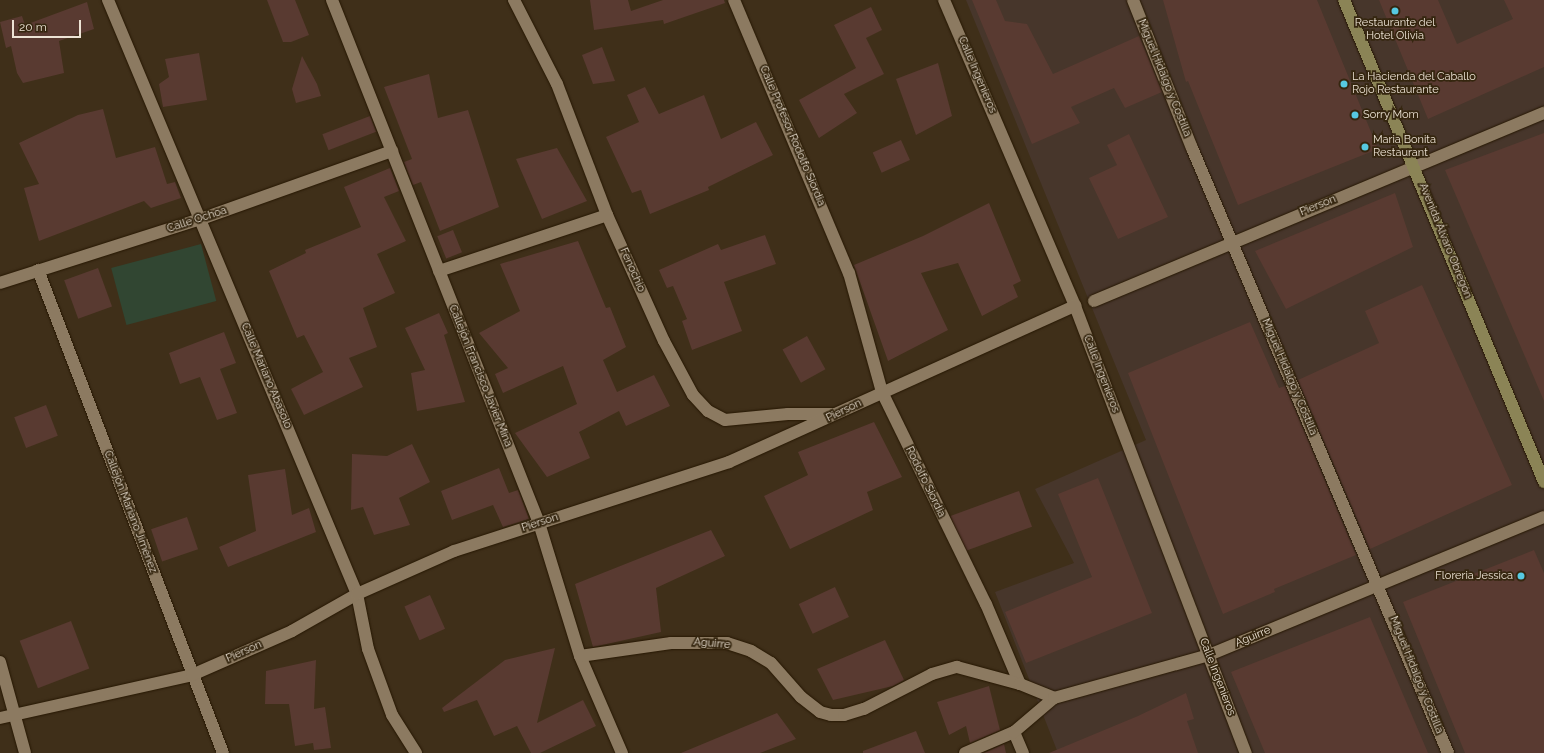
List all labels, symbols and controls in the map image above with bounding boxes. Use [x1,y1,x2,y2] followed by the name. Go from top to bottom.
[1390,6,1400,16] marker: Restaurante del Hotel Olivia
[14,12,83,38] scale bar
[1134,17,1194,139] street label: Miguel Hidalgo y Costilla
[1355,17,1435,43] place label: Restaurante del Hotel Olivia
[19,20,47,34] text: 20 m
[955,35,999,115] street label: Calle Ingenieros
[756,64,828,208] street label: Calle Profesor Rodolfo Siordia
[1352,71,1476,97] place label: La Hacienda del Caballo Rojo Restaurante
[1339,79,1349,89] marker: La Hacienda del Caballo Rojo Restaurante
[1363,108,1419,122] place label: Sorry Mom
[1350,110,1360,120] marker: Sorry Mom
[1373,134,1436,160] place label: Maria Bonita Restaurant
[1360,142,1370,152] marker: Maria Bonita Restaurant
[1416,181,1474,301] street label: Avenida Álvaro Obregón
[1298,193,1338,219] street label: Pierson
[165,204,229,236] street label: Calle Ochoa
[616,246,648,294] street label: Fenochio
[445,303,515,449] street label: Callejón Francisco Javier Mina
[1258,316,1320,438] street label: Miguel Hidalgo y Costilla
[238,321,294,431] street label: Calle Mariano Abasolo
[1080,333,1122,415] street label: Calle Ingenieros
[824,397,864,425] street label: Pierson
[902,444,948,520] street label: Rodolfo Siordia
[100,449,160,575] street label: Callejón Mariano Jiménez
[520,511,560,535] street label: Pierson
[1435,569,1513,583] place label: Floreria Jessica
[1516,571,1526,581] marker: Floreria Jessica
[1386,614,1446,736] street label: Miguel Hidalgo y Costilla
[1233,624,1273,650] street label: Aguirre
[693,636,731,652] street label: Aguirre
[1196,636,1238,718] street label: Calle Ingenieros
[224,638,264,666] street label: Pierson

